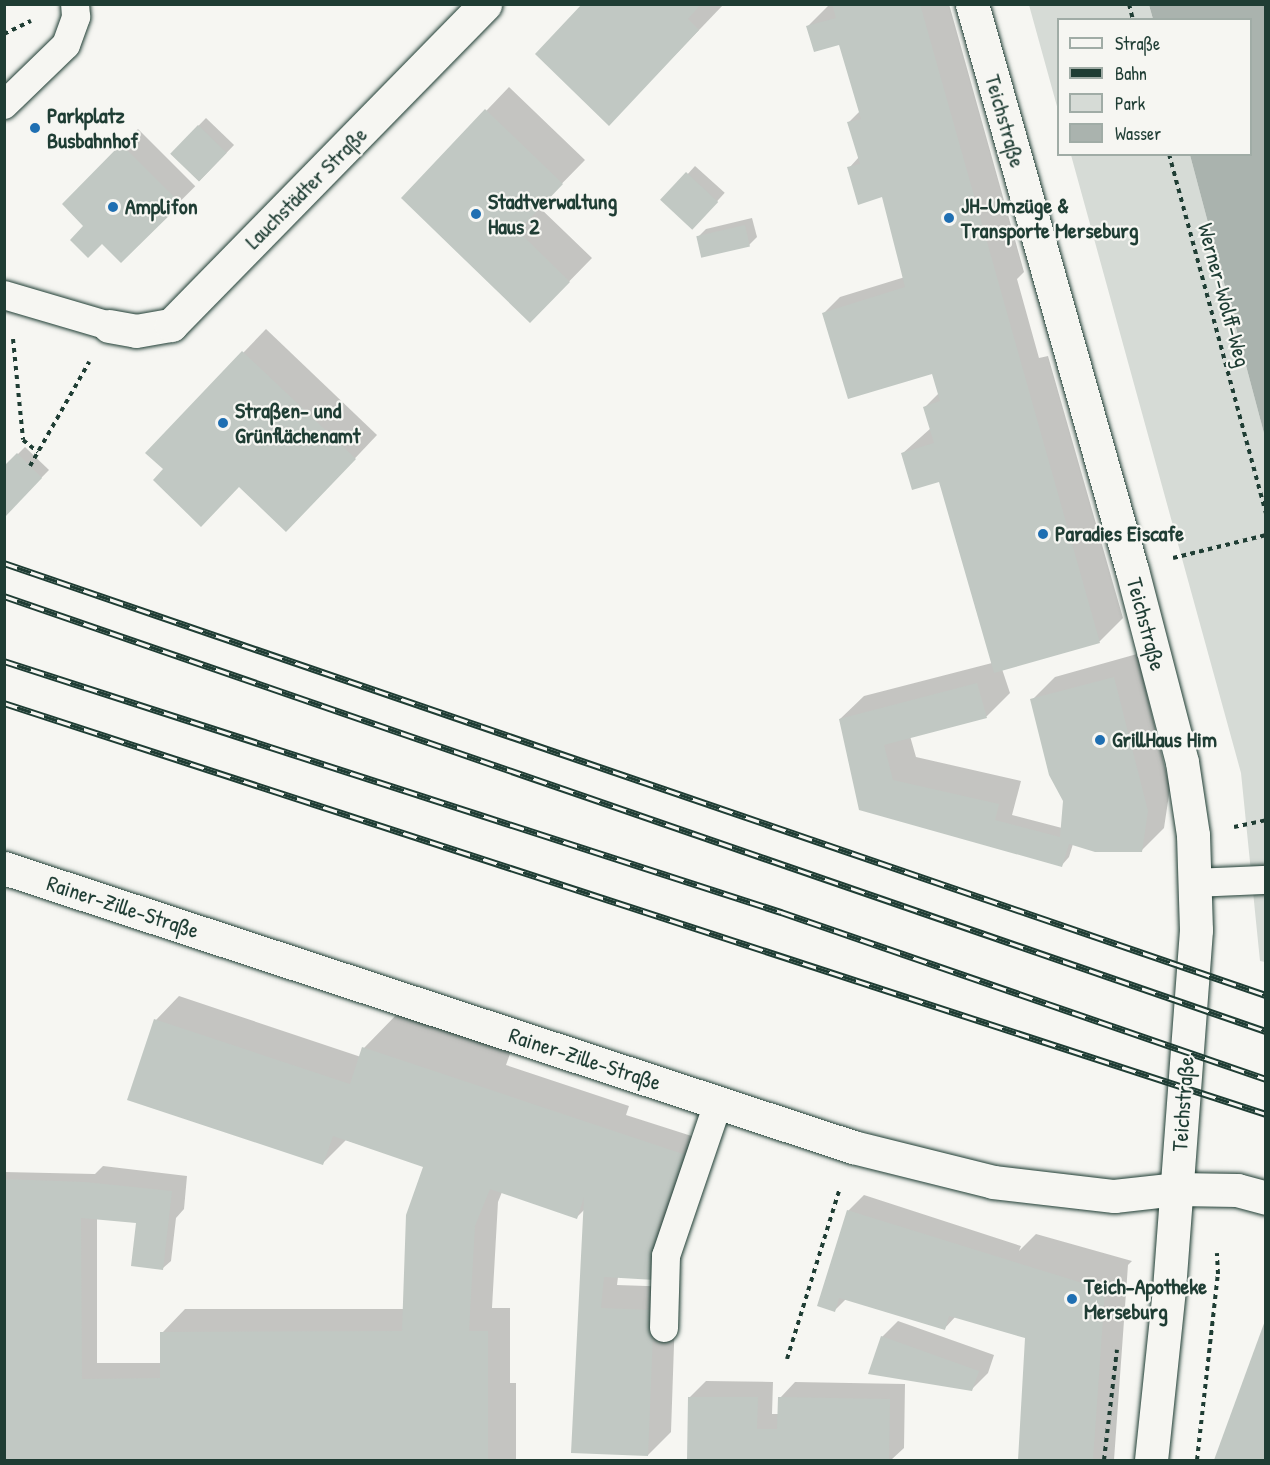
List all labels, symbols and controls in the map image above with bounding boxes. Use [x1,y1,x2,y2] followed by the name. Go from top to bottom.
[1057,18,1252,156] legend
[1115,31,1160,56] text: Straße
[1115,61,1147,86] text: Bahn
[979,72,1031,170] street label: Teichstraße
[1115,91,1145,116] text: Park
[47,102,138,154] place label: Parkplatz Busbahnhof
[28,121,42,135] marker: Parkplatz Busbahnhof
[1115,121,1161,146] text: Wasser
[240,122,372,254] street label: Lauchstädter Straße
[488,188,617,240] place label: Stadtverwaltung Haus 2
[961,192,1139,243] place label: JH-Umzüge & Transporte Merseburg
[125,194,198,220] place label: Amplifon
[106,200,120,214] marker: Amplifon
[469,207,483,221] marker: Stadtverwaltung Haus 2
[942,211,956,225] marker: JH-Umzüge & Transporte Merseburg
[1192,220,1256,370] street label: Werner-Wolff-Weg
[235,397,360,448] place label: Straßen- und Grünflächenamt
[216,416,230,430] marker: Straßen- und Grünflächenamt
[1055,521,1184,547] place label: Paradies Eiscafe
[1036,527,1050,541] marker: Paradies Eiscafe
[1121,575,1171,673] street label: Teichstraße
[1112,727,1217,753] place label: GrillHaus Him
[1093,733,1107,747] marker: GrillHaus Him
[44,870,202,944] street label: Rainer-Zille-Straße
[506,1022,664,1096] street label: Rainer-Zille-Straße
[1167,1056,1199,1152] street label: Teichstraße
[1084,1273,1207,1324] place label: Teich-Apotheke Merseburg
[1065,1292,1079,1306] marker: Teich-Apotheke Merseburg

